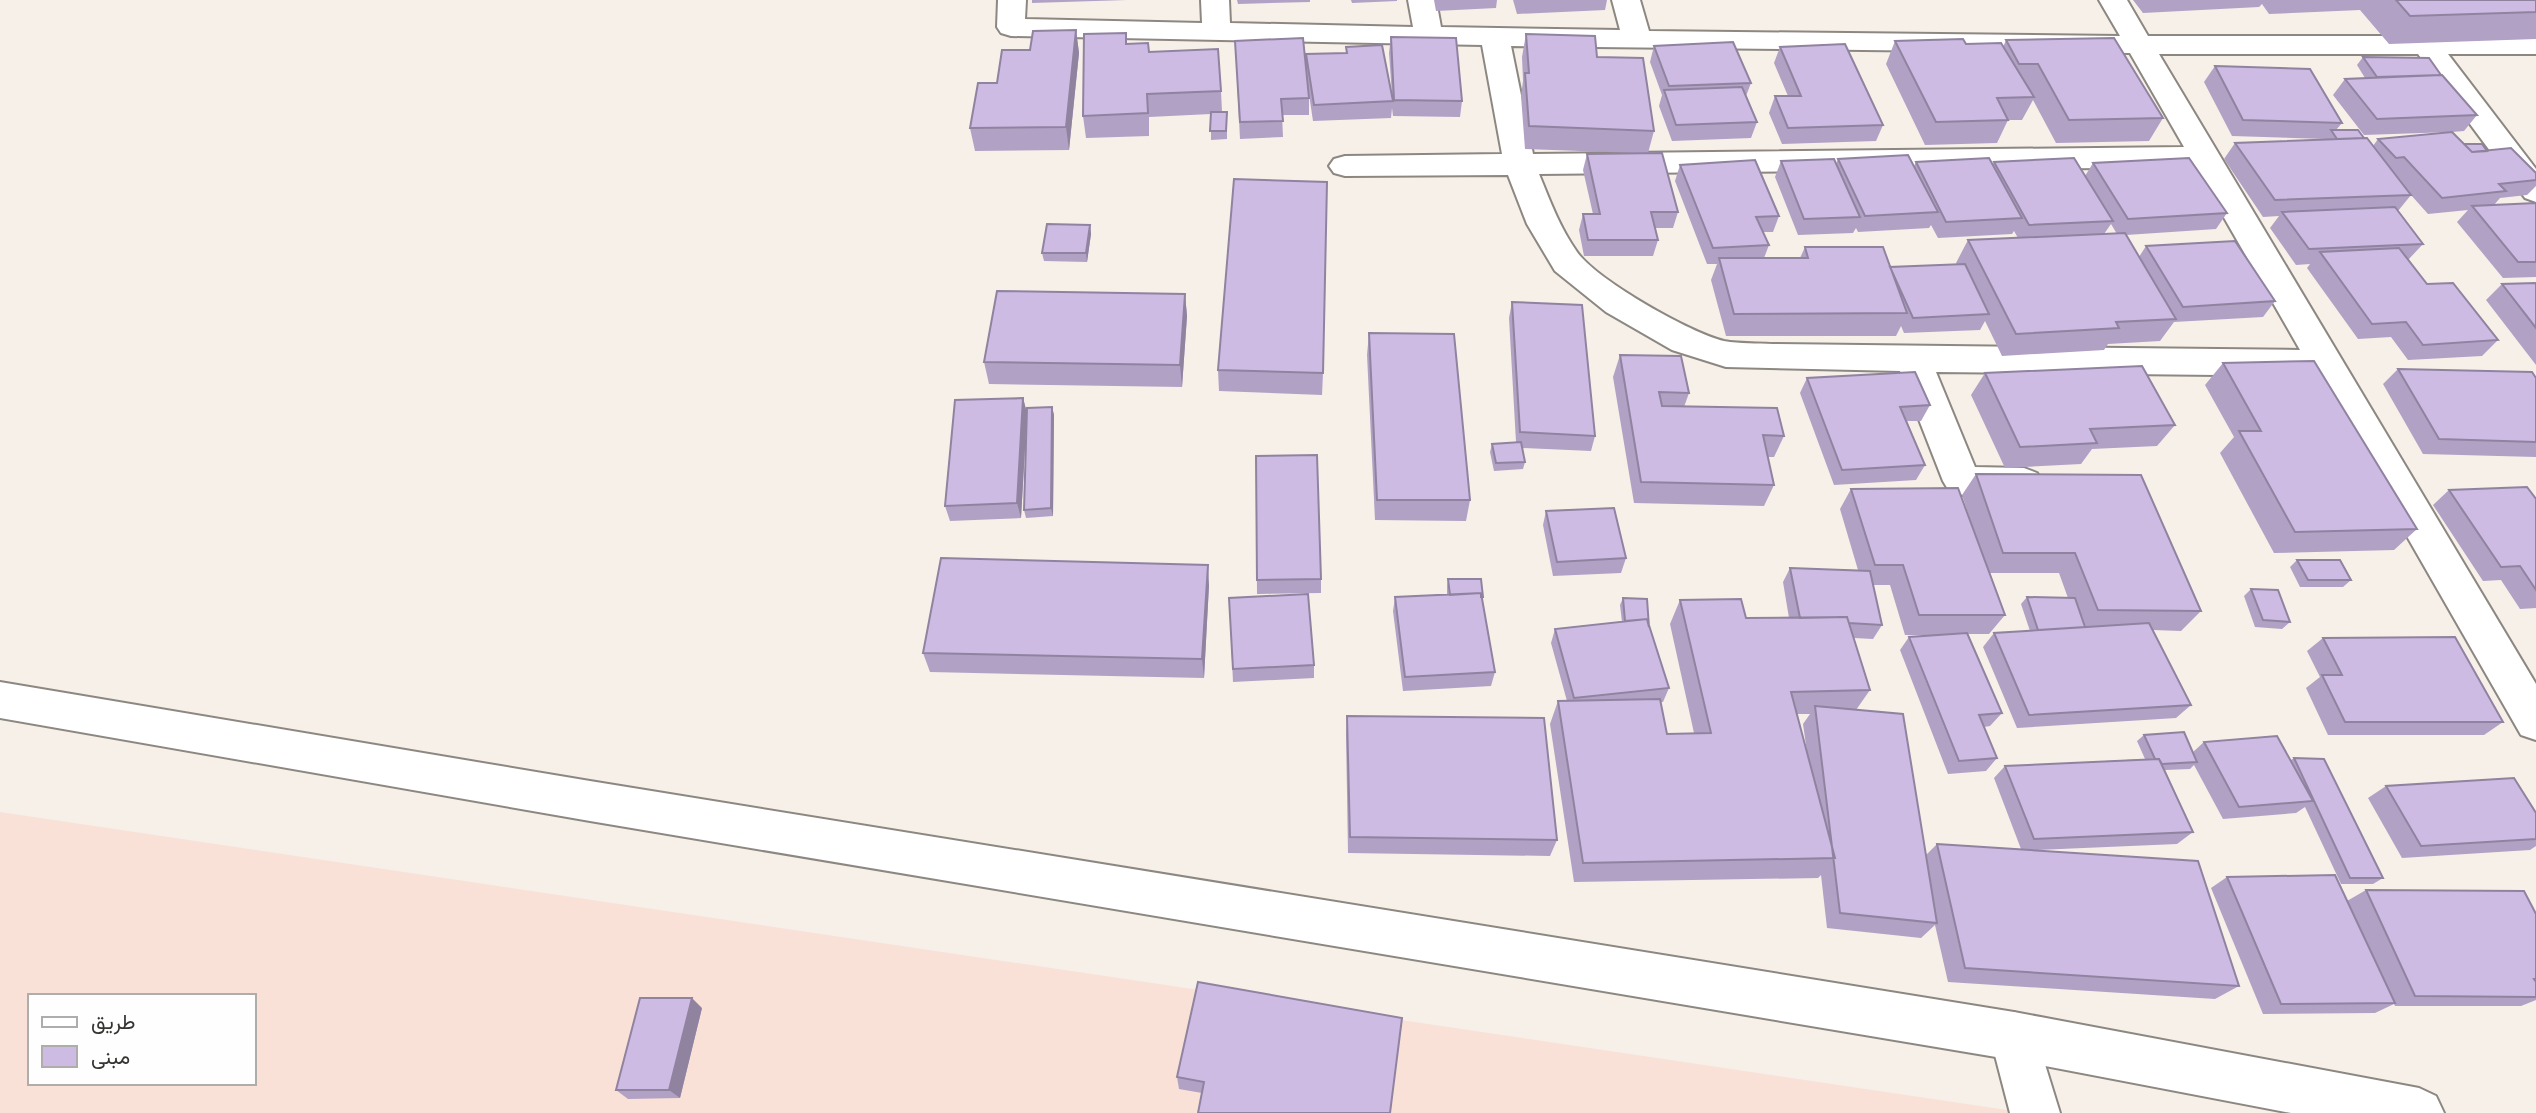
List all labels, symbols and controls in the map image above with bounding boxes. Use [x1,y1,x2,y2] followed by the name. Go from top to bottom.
[28,994,256,1085] legend
[91,1008,136,1035] text: طريق
[91,1043,130,1069] text: مبنى

